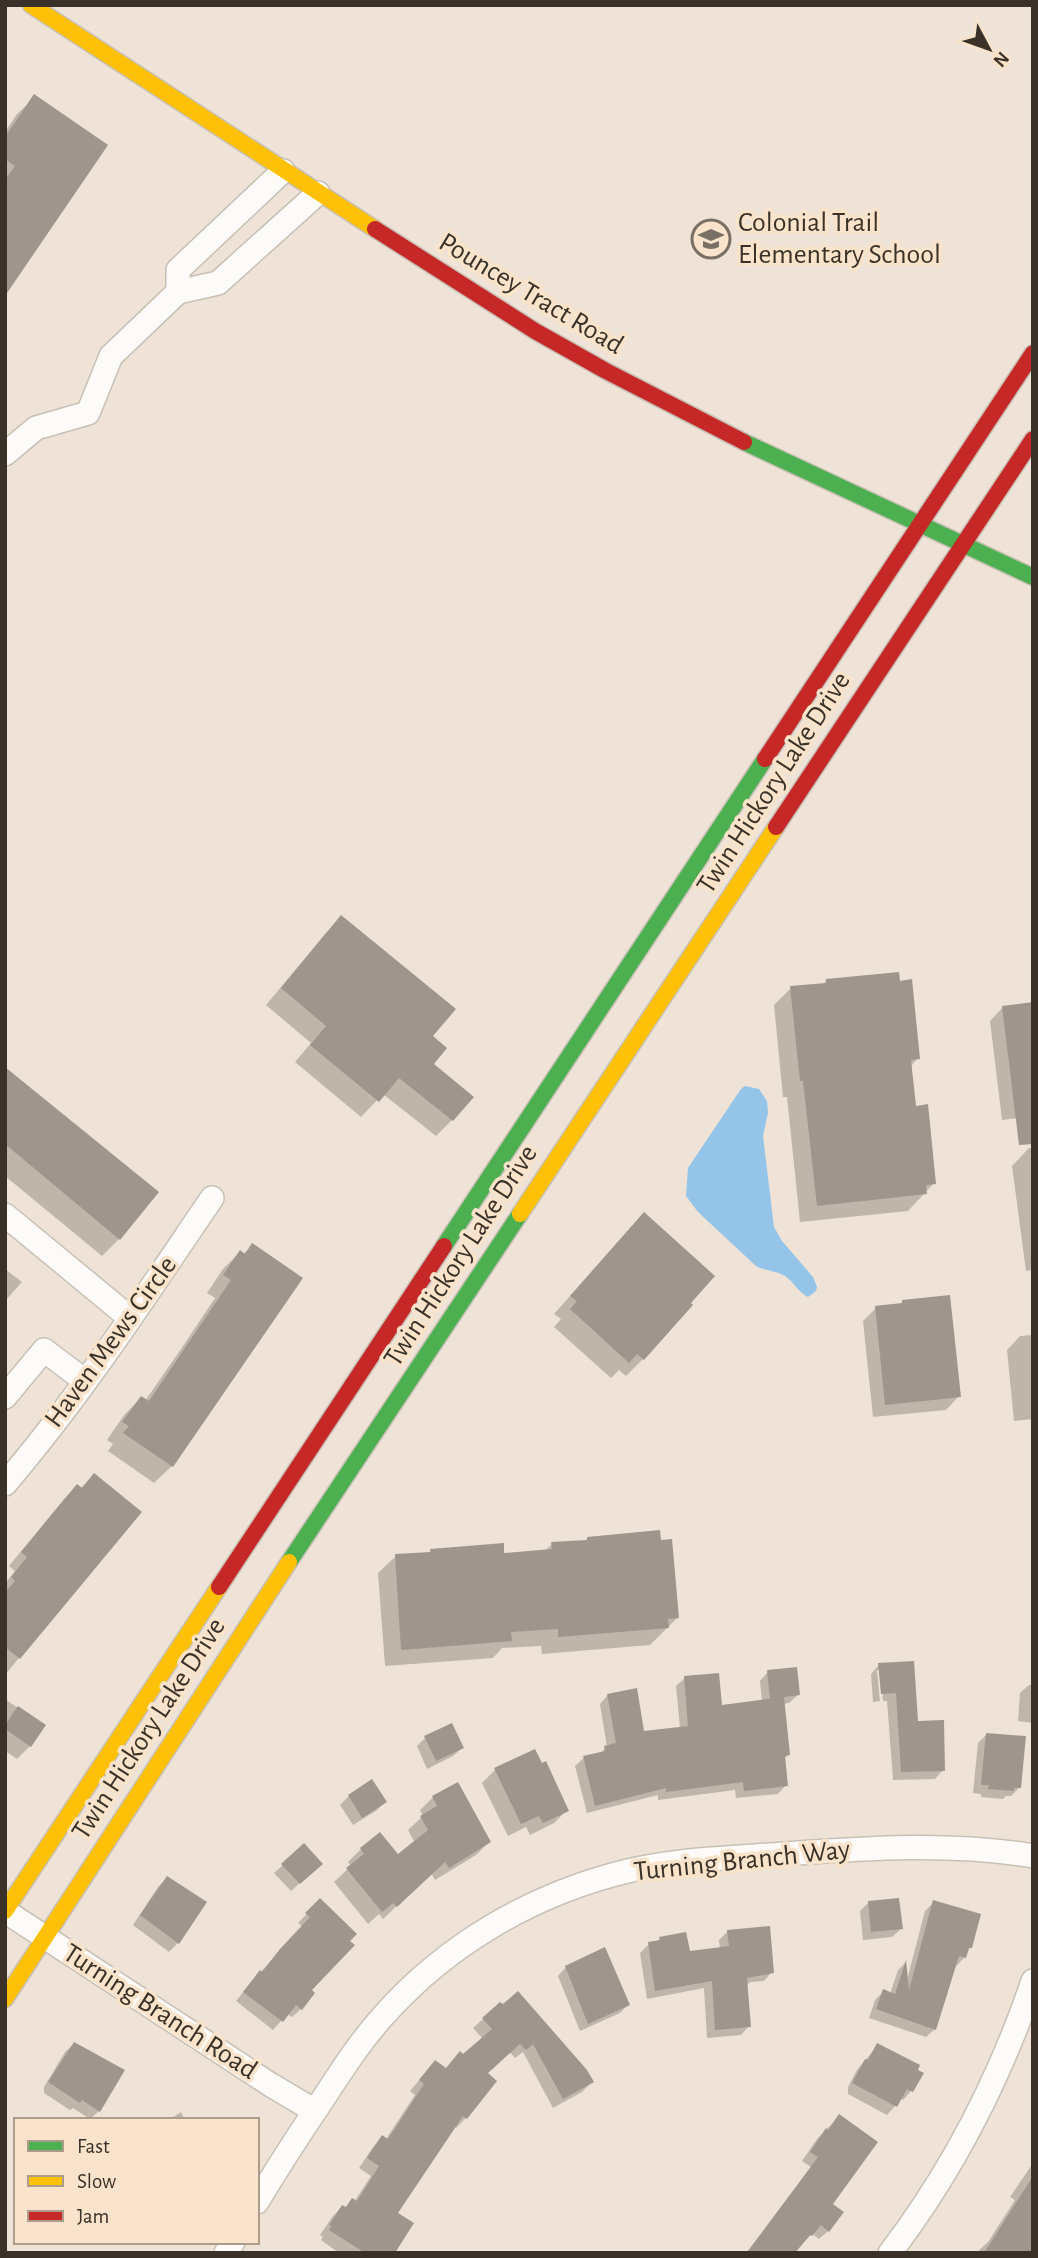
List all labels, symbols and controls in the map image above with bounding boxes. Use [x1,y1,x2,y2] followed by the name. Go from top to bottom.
[954,14,1024,84] north arrow
[989,48,1012,70] text: N
[738,209,941,269] place label: Colonial Trail Elementary School
[690,218,732,260] school or university icon: Colonial Trail Elementary School
[434,228,628,360] street label: Pouncey Tract Road
[692,667,856,899] street label: Twin Hickory Lake Drive
[379,1140,543,1372] street label: Twin Hickory Lake Drive
[40,1251,182,1433] street label: Haven Mews Circle
[67,1613,231,1845] street label: Twin Hickory Lake Drive
[633,1836,852,1886] street label: Turning Branch Way
[58,1939,262,2085] street label: Turning Branch Road
[14,2118,259,2244] legend
[77,2136,110,2157] text: Fast
[77,2171,116,2192] text: Slow
[77,2206,109,2227] text: Jam

